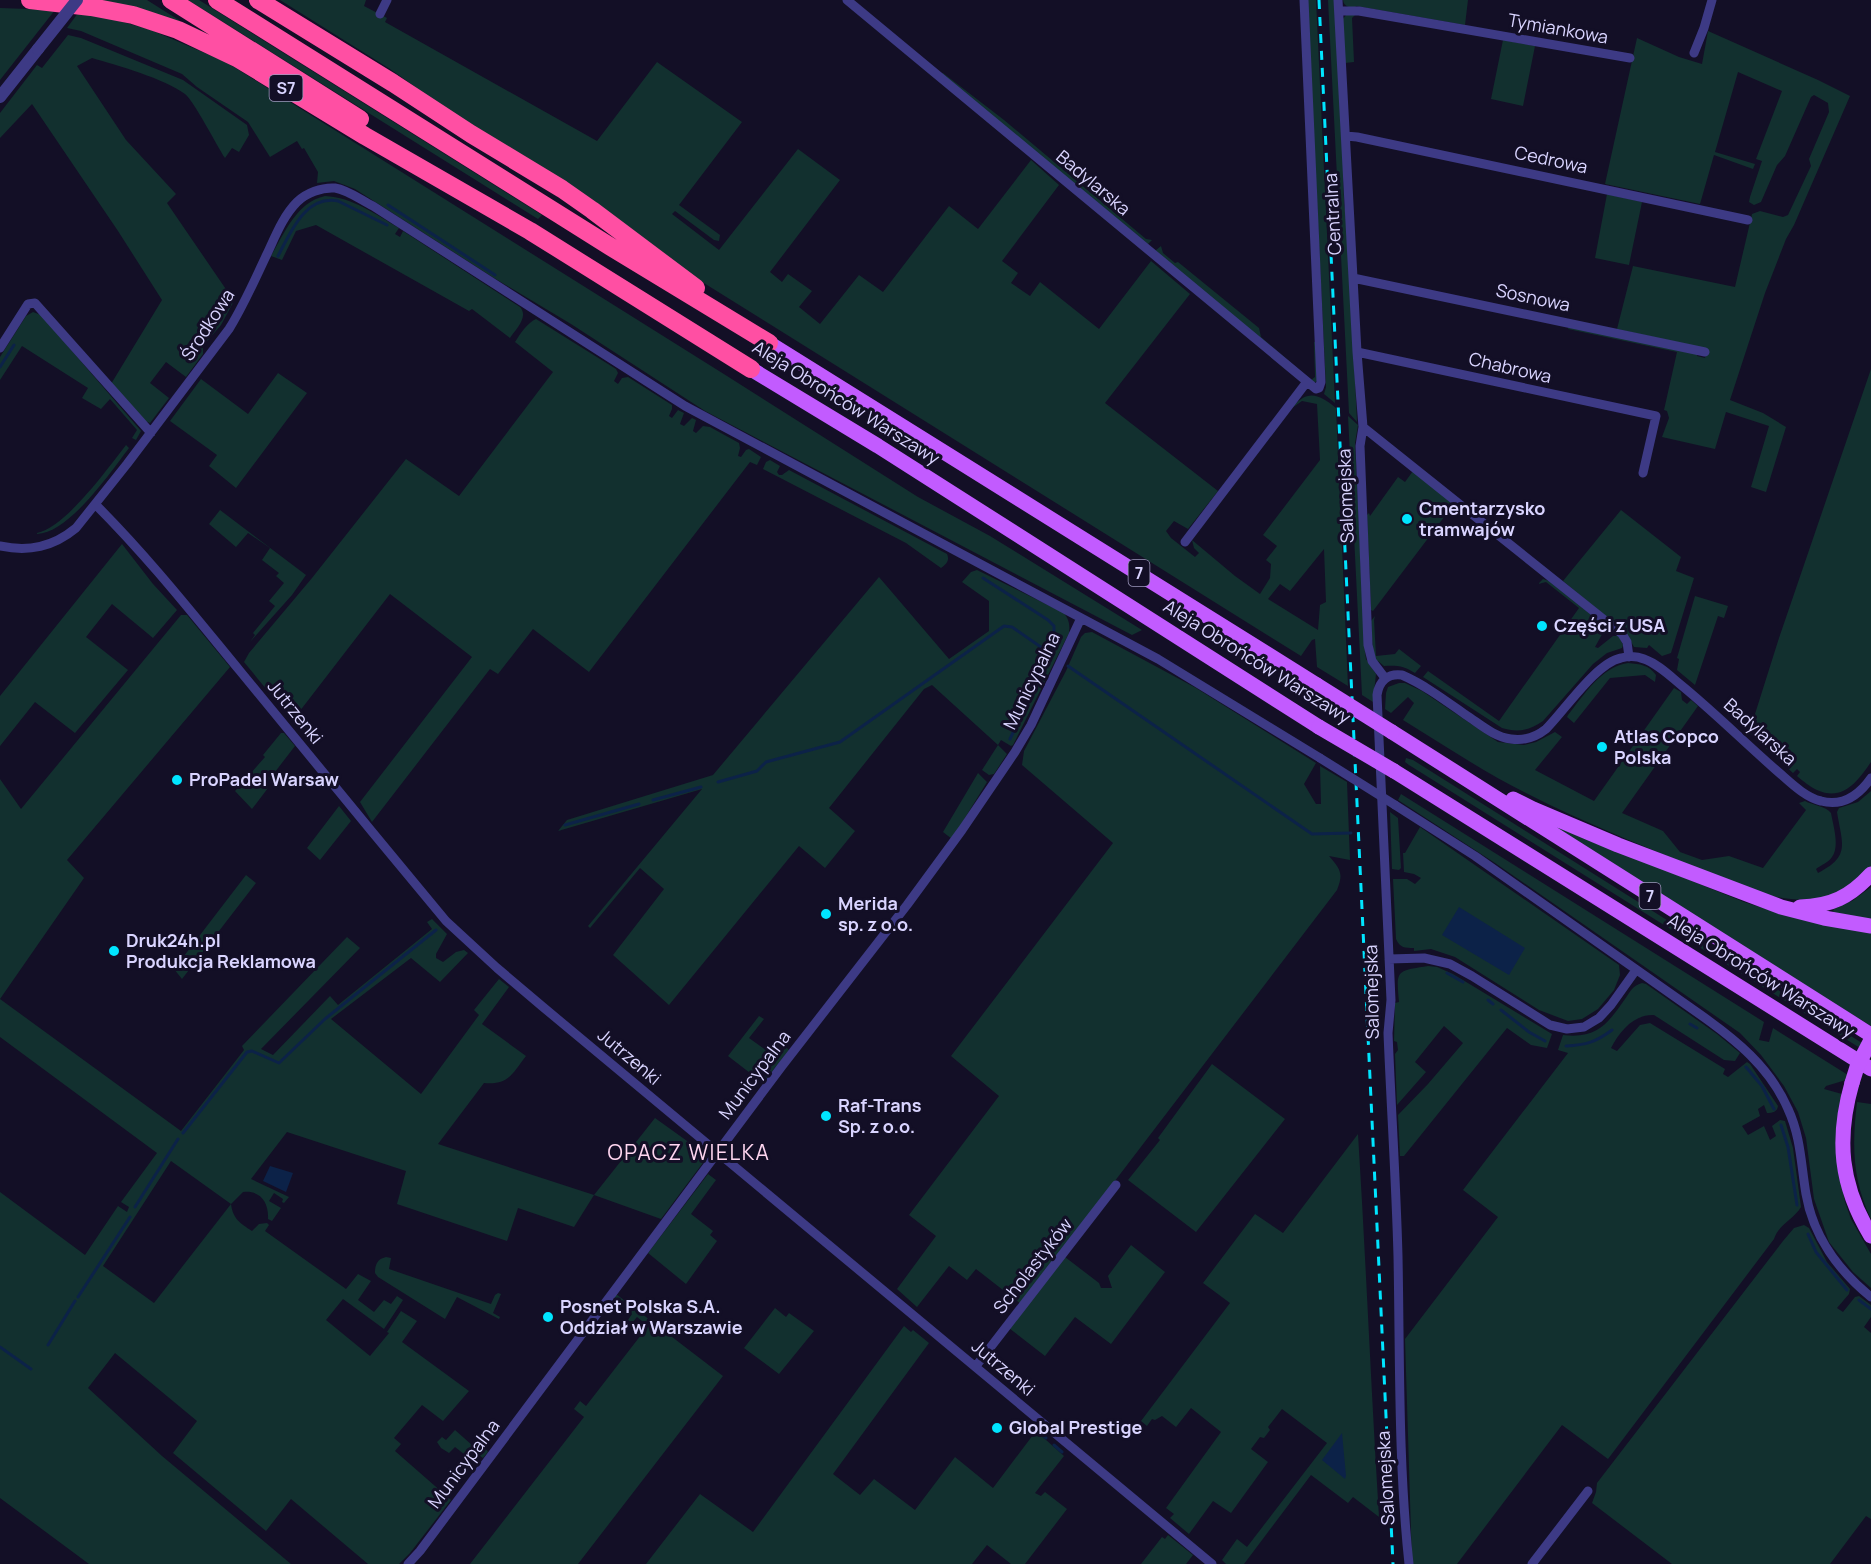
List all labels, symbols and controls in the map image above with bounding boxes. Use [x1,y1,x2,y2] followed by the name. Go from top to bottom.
[1506,7,1610,49] street label: Tymiankowa
[270,75,302,101] road number: S7
[1513,140,1590,178] street label: Cedrowa
[1051,144,1136,220] street label: Badylarska
[1318,172,1346,256] street label: Centralna
[1494,277,1573,317] street label: Sosnowa
[175,284,239,365] street label: Środkowa
[748,335,945,470] street label: Aleja Obrońców Warszawy
[1467,346,1554,388] street label: Chabrowa
[1331,448,1359,544] street label: Salomejska
[1419,496,1545,541] place label: Cmentarzysko tramwajów
[1400,512,1414,526] marker: Cmentarzysko tramwajów
[1128,560,1150,586] road number: 7
[1159,594,1356,729] street label: Aleja Obrońców Warszawy
[1554,613,1665,637] place label: Części z USA
[1535,619,1549,633] marker: Części z USA
[997,628,1065,733] street label: Municypalna
[263,674,329,748] street label: Jutrzenki
[1719,692,1802,770] street label: Badylarska
[1614,724,1719,769] place label: Atlas Copco Polska
[1595,740,1609,754] marker: Atlas Copco Polska
[189,767,340,791] place label: ProPadel Warsaw
[170,773,184,787] marker: ProPadel Warsaw
[1640,883,1660,909] road number: 7
[838,891,913,936] place label: Merida sp. z o.o.
[819,907,833,921] marker: Merida sp. z o.o.
[1663,908,1860,1043] street label: Aleja Obrońców Warszawy
[126,928,316,973] place label: Druk24h.pl Produkcja Reklamowa
[107,944,121,958] marker: Druk24h.pl Produkcja Reklamowa
[1358,945,1384,1040] street label: Salomejska
[593,1023,666,1090] street label: Jutrzenki
[713,1025,795,1124] street label: Municypalna
[838,1093,922,1138] place label: Raf-Trans Sp. z o.o.
[819,1109,833,1123] marker: Raf-Trans Sp. z o.o.
[608,1138,770,1166] district label: OPACZ WIELKA
[987,1212,1077,1318] street label: Scholastyków
[560,1294,743,1339] place label: Posnet Polska S.A. Oddział w Warszawie
[541,1310,555,1324] marker: Posnet Polska S.A. Oddział w Warszawie
[967,1334,1040,1401] street label: Jutrzenki
[422,1414,504,1513] street label: Municypalna
[1009,1415,1142,1439] place label: Global Prestige
[990,1421,1004,1435] marker: Global Prestige
[1371,1430,1399,1526] street label: Salomejska

